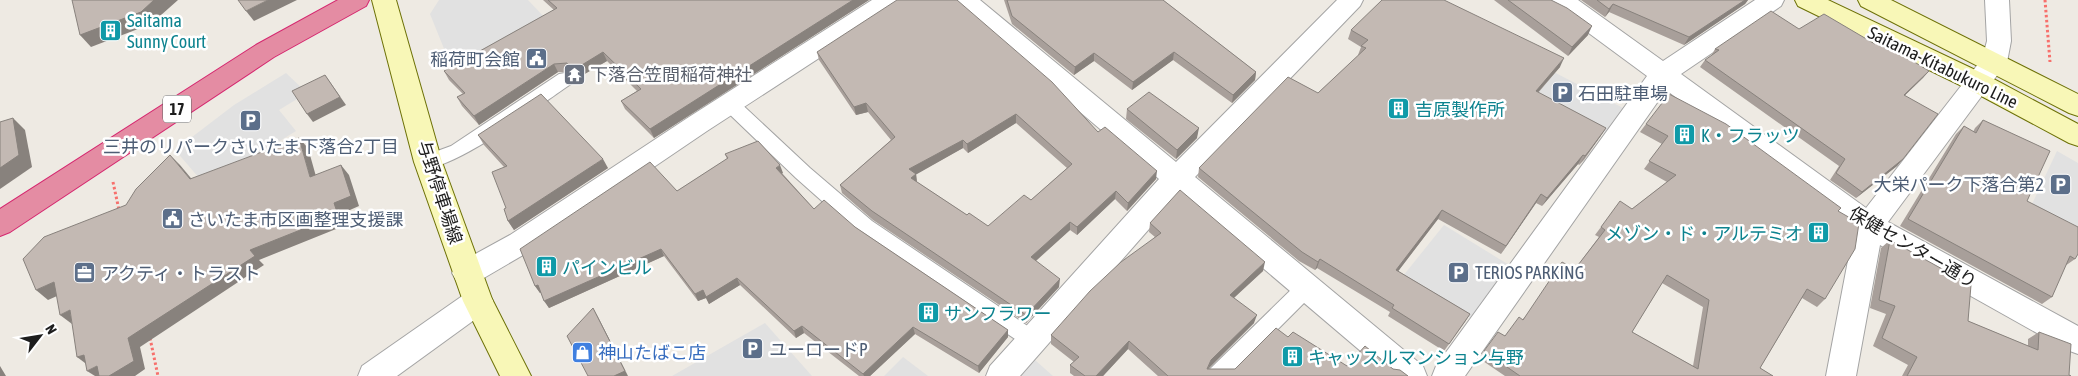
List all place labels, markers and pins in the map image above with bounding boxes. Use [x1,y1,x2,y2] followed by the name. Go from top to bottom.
[127,10,206,52] place label: Saitama Sunny Court
[99,18,123,42] building icon: Saitama Sunny Court
[524,47,548,71] public building icon: 稲荷町会館
[430,49,520,70] place label: 稲荷町会館
[562,62,586,86] temple icon: 下落合笠間稲荷神社
[590,64,752,85] place label: 下落合笠間稲荷神社
[1550,81,1574,105] parking icon: 石田駐車場
[1578,83,1668,104] place label: 石田駐車場
[1387,97,1411,121] building icon: 吉原製作所
[1415,99,1505,120] place label: 吉原製作所
[239,109,263,133] parking icon: 三井のリパークさいたま下落合2丁目
[1673,123,1697,147] building icon: K・フラッツ
[1701,125,1800,146] place label: K・フラッツ
[103,136,399,157] place label: 三井のリパークさいたま下落合2丁目
[2048,172,2072,196] parking icon: 大栄パーク下落合第2
[1874,174,2044,195] place label: 大栄パーク下落合第2
[160,207,184,231] public building icon: さいたま市区画整理支援課
[188,209,403,230] place label: さいたま市区画整理支援課
[1807,221,1831,245] building icon: メゾン・ド・アルテミオ
[1605,223,1803,244] place label: メゾン・ド・アルテミオ
[534,255,558,279] building icon: パインビル
[562,257,652,278] place label: パインビル
[1447,260,1471,284] parking icon: TERIOS PARKING
[73,261,97,285] office icon: アクティ・トラスト
[1475,262,1584,283] place label: TERIOS PARKING
[101,263,261,284] place label: アクティ・トラスト
[916,301,940,325] building icon: サンフラワー
[944,303,1051,324] place label: サンフラワー
[741,337,765,361] parking icon: ユーロードP
[769,339,868,360] place label: ユーロードP
[570,340,594,364] shop icon: 神山たばこ店
[598,342,706,363] place label: 神山たばこ店
[1280,345,1304,369] building icon: キャッスルマンション与野
[1308,347,1524,368] place label: キャッスルマンション与野

